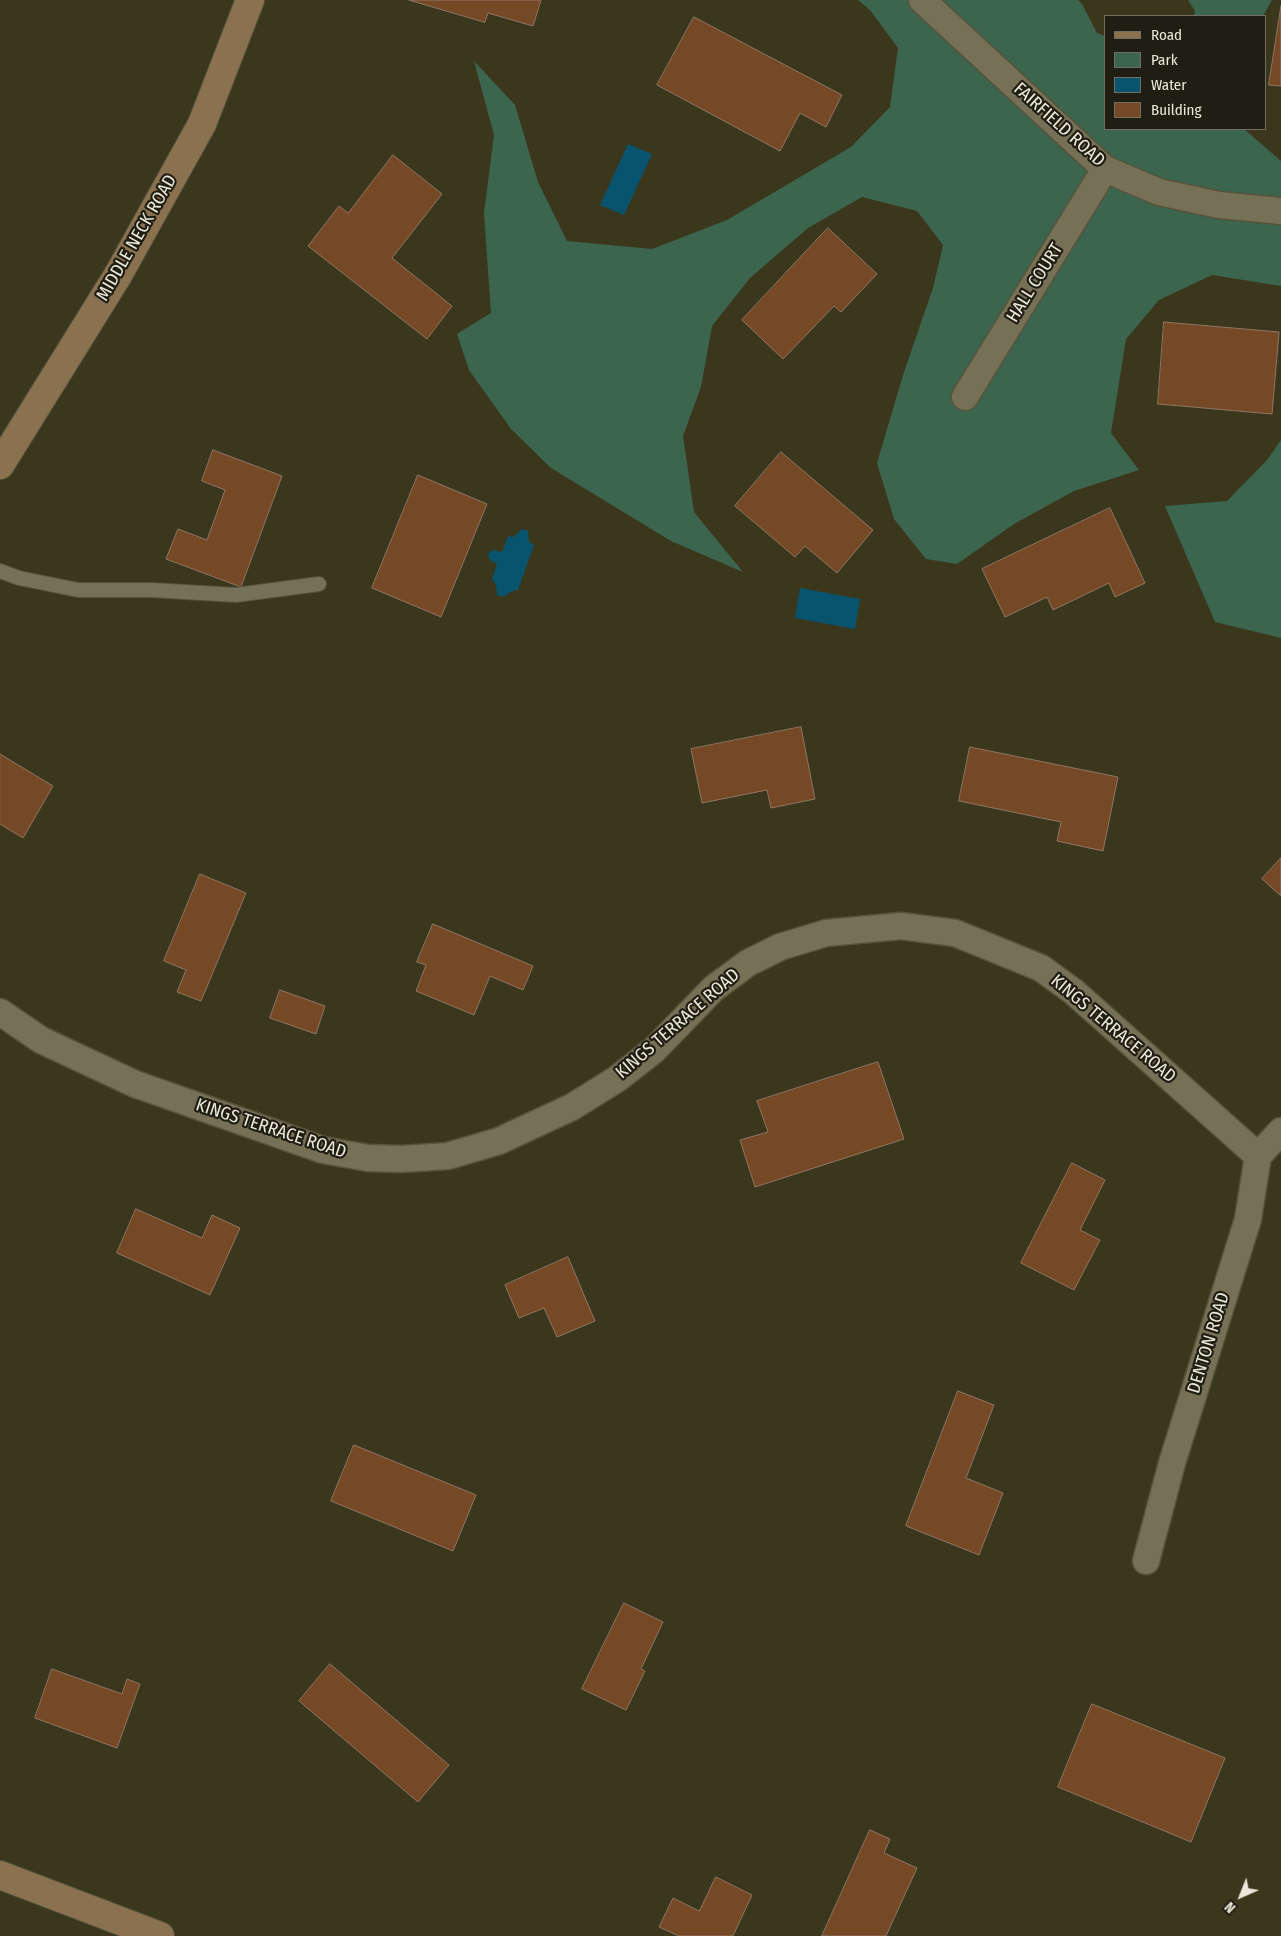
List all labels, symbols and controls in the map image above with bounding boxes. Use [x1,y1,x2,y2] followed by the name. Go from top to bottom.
[1104,15,1266,130] legend
[1151,26,1182,44] text: Road
[1151,51,1178,69] text: Park
[1151,76,1186,94] text: Water
[1009,78,1109,172] street label: FAIRFIELD ROAD
[1151,101,1202,119] text: Building
[92,171,182,305] street label: MIDDLE NECK ROAD
[1002,240,1068,326] street label: HALL COURT
[612,964,744,1084] street label: KINGS TERRACE ROAD
[1046,970,1180,1088] street label: KINGS TERRACE ROAD
[193,1094,349,1164] street label: KINGS TERRACE ROAD
[1183,1290,1235,1396] street label: DENTON ROAD
[1216,1871,1266,1921] north arrow
[1221,1898,1239,1916] text: N

